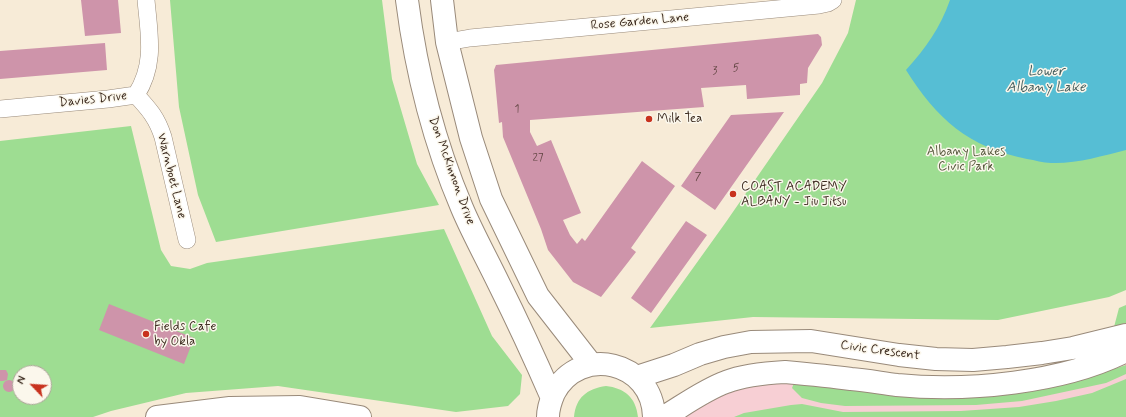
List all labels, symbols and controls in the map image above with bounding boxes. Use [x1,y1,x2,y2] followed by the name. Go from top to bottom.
[590,10,690,34] street label: Rose Garden Lane
[733,62,739,76] house number: 5
[1006,64,1086,96] water label: Lower Albany Lake
[713,65,717,79] house number: 3
[58,89,128,111] street label: Davies Drive
[515,103,519,117] house number: 1
[657,111,702,127] place label: Milk Tea
[644,114,654,124] marker: Milk Tea
[424,115,478,227] street label: Don McKinnon Drive
[153,132,189,220] street label: Warnboet Lane
[927,144,1005,175] park label: Albany Lakes Civic Park
[533,152,543,166] house number: 27
[695,171,701,185] house number: 7
[741,179,847,210] place label: COAST ACADEMY ALBANY - Jiu Jitsu
[728,189,738,199] marker: COAST ACADEMY ALBANY - Jiu Jitsu
[154,319,216,350] place label: Fields Cafe by Okla
[141,329,151,339] marker: Fields Cafe by Okla
[839,338,921,364] street label: Civic Crescent
[12,365,52,405] north arrow
[14,374,30,387] text: N

